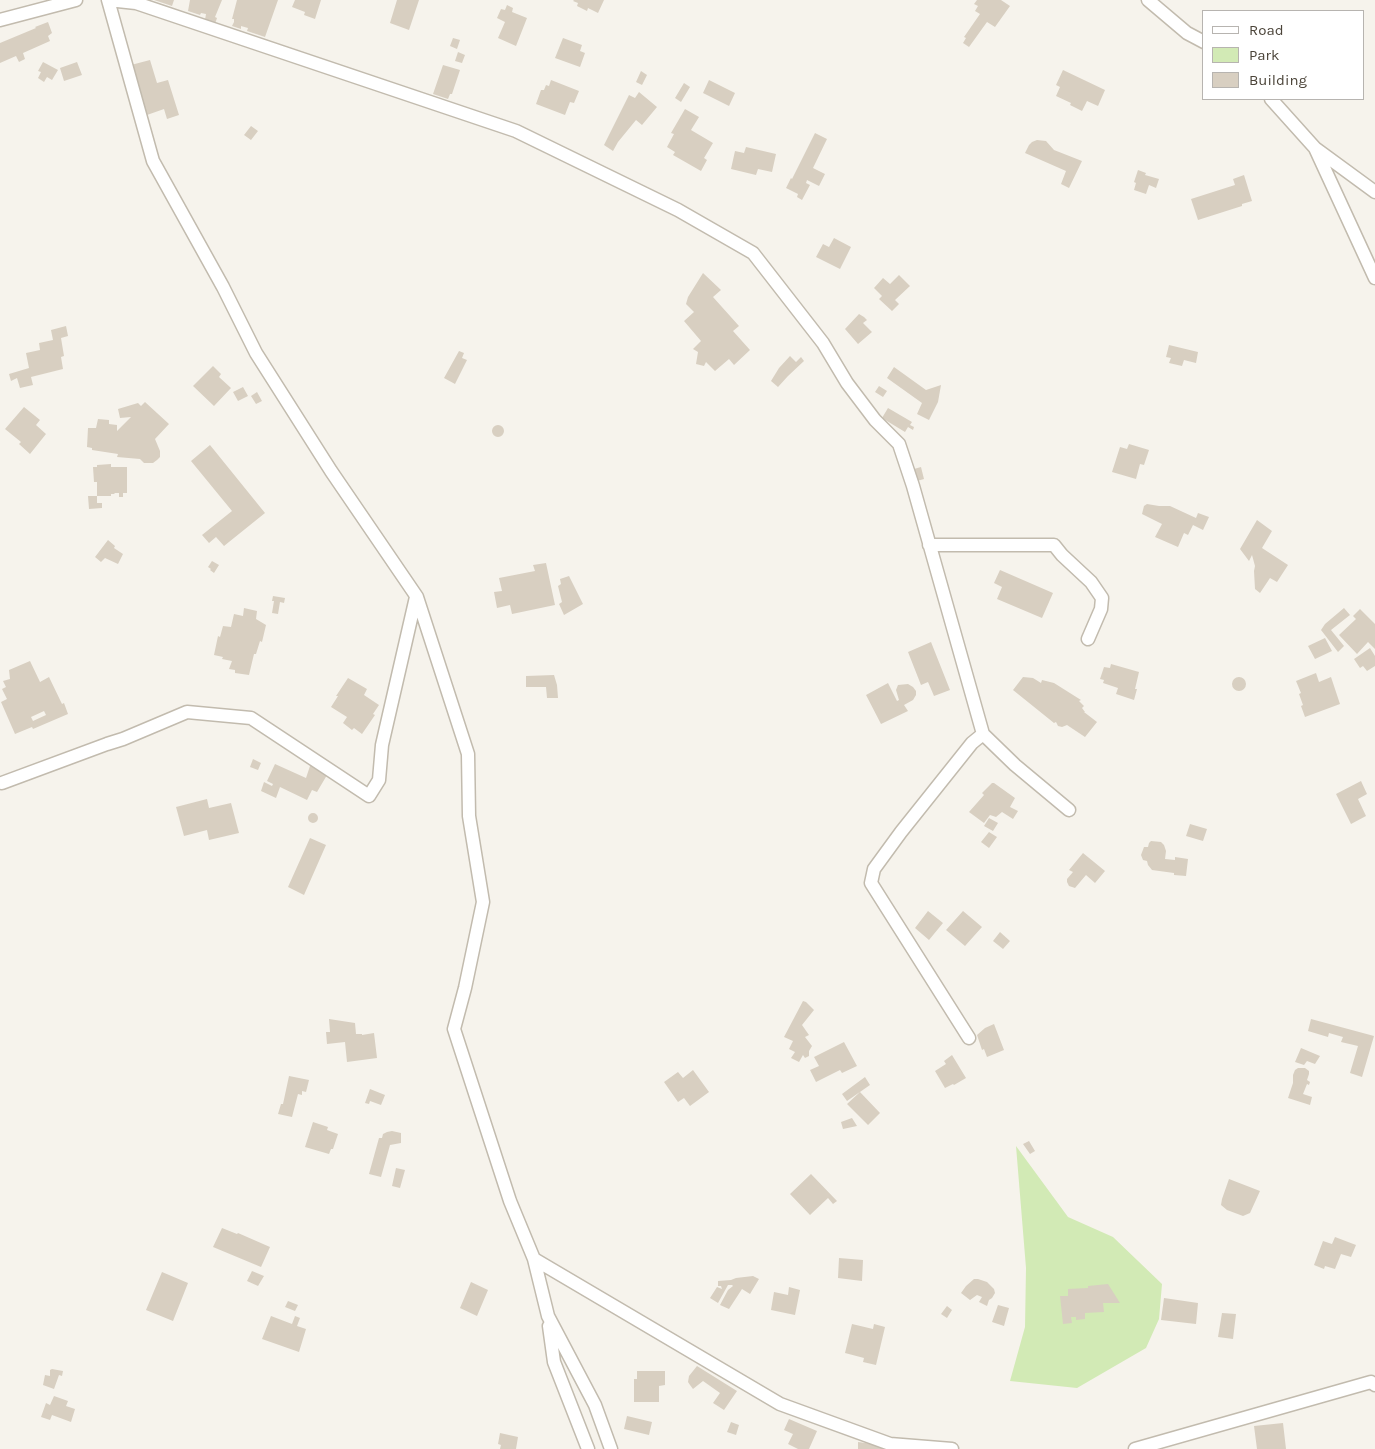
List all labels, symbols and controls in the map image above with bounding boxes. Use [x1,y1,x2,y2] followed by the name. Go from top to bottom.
[1202,10,1365,100] legend
[1249,21,1284,39] text: Road
[1249,46,1279,64] text: Park
[1249,71,1307,89] text: Building

